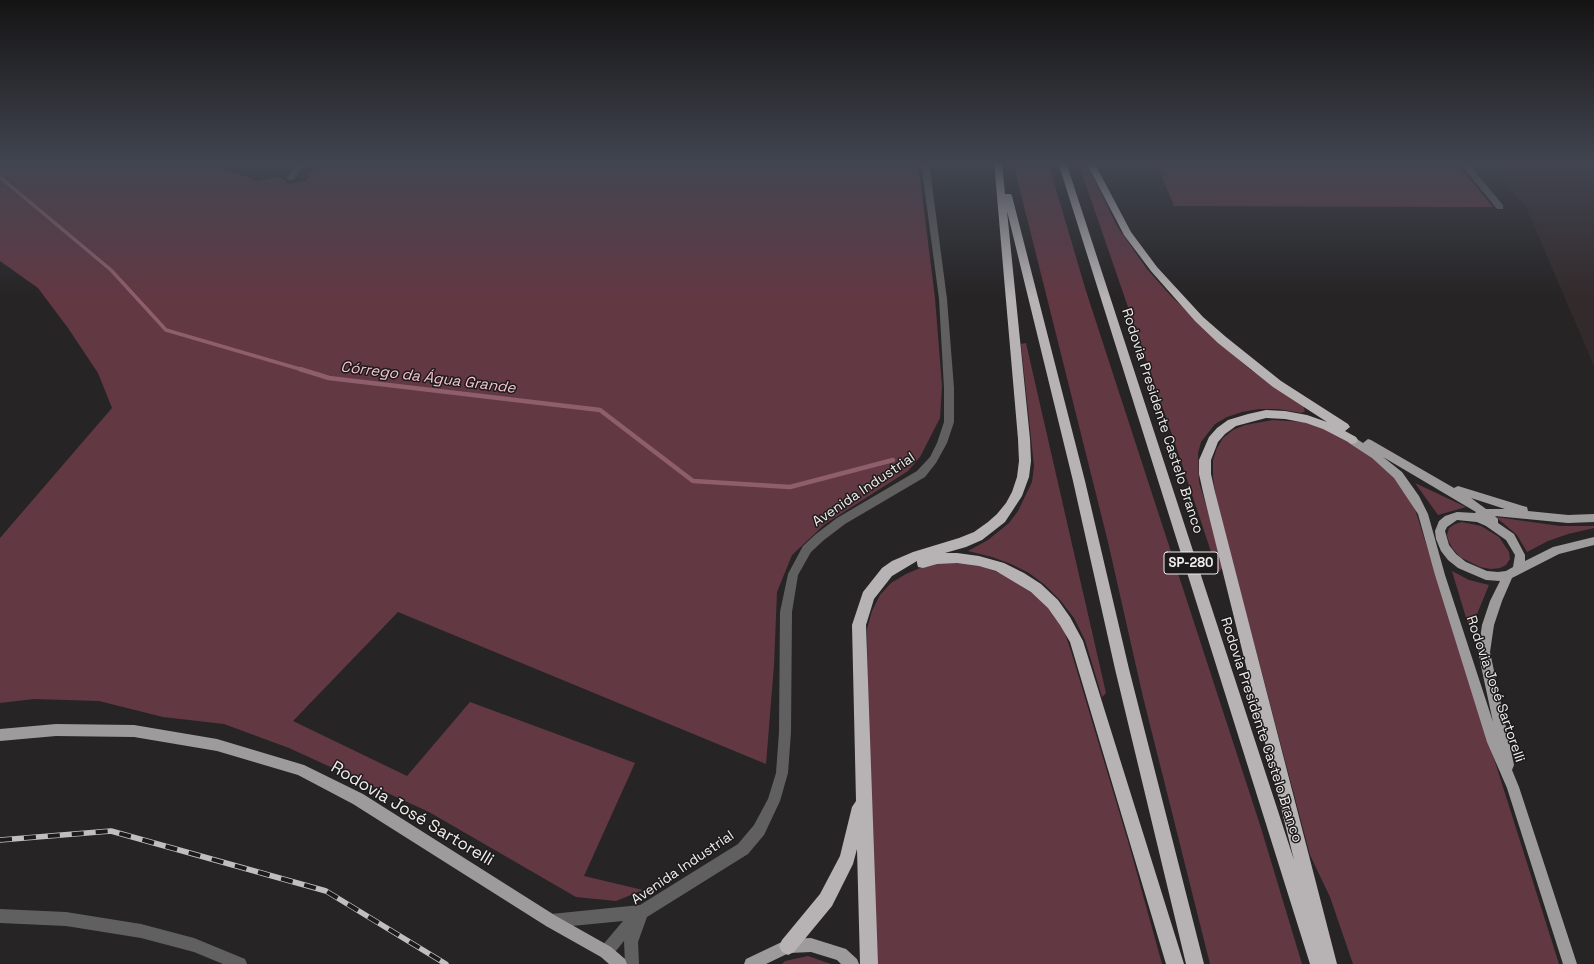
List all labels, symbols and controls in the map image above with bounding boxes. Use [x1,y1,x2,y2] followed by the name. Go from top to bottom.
[1118,306,1206,536] street label: Rodovia Presidente Castelo Branco
[340,358,516,398] water label: Córrego da Água Grande
[809,449,919,531] street label: Avenida Industrial
[1164,552,1218,574] road number: SP-280
[1462,614,1528,764] street label: Rodovia José Sartorelli
[1217,615,1305,845] street label: Rodovia Presidente Castelo Branco
[327,757,497,871] street label: Rodovia José Sartorelli
[628,827,738,909] street label: Avenida Industrial

